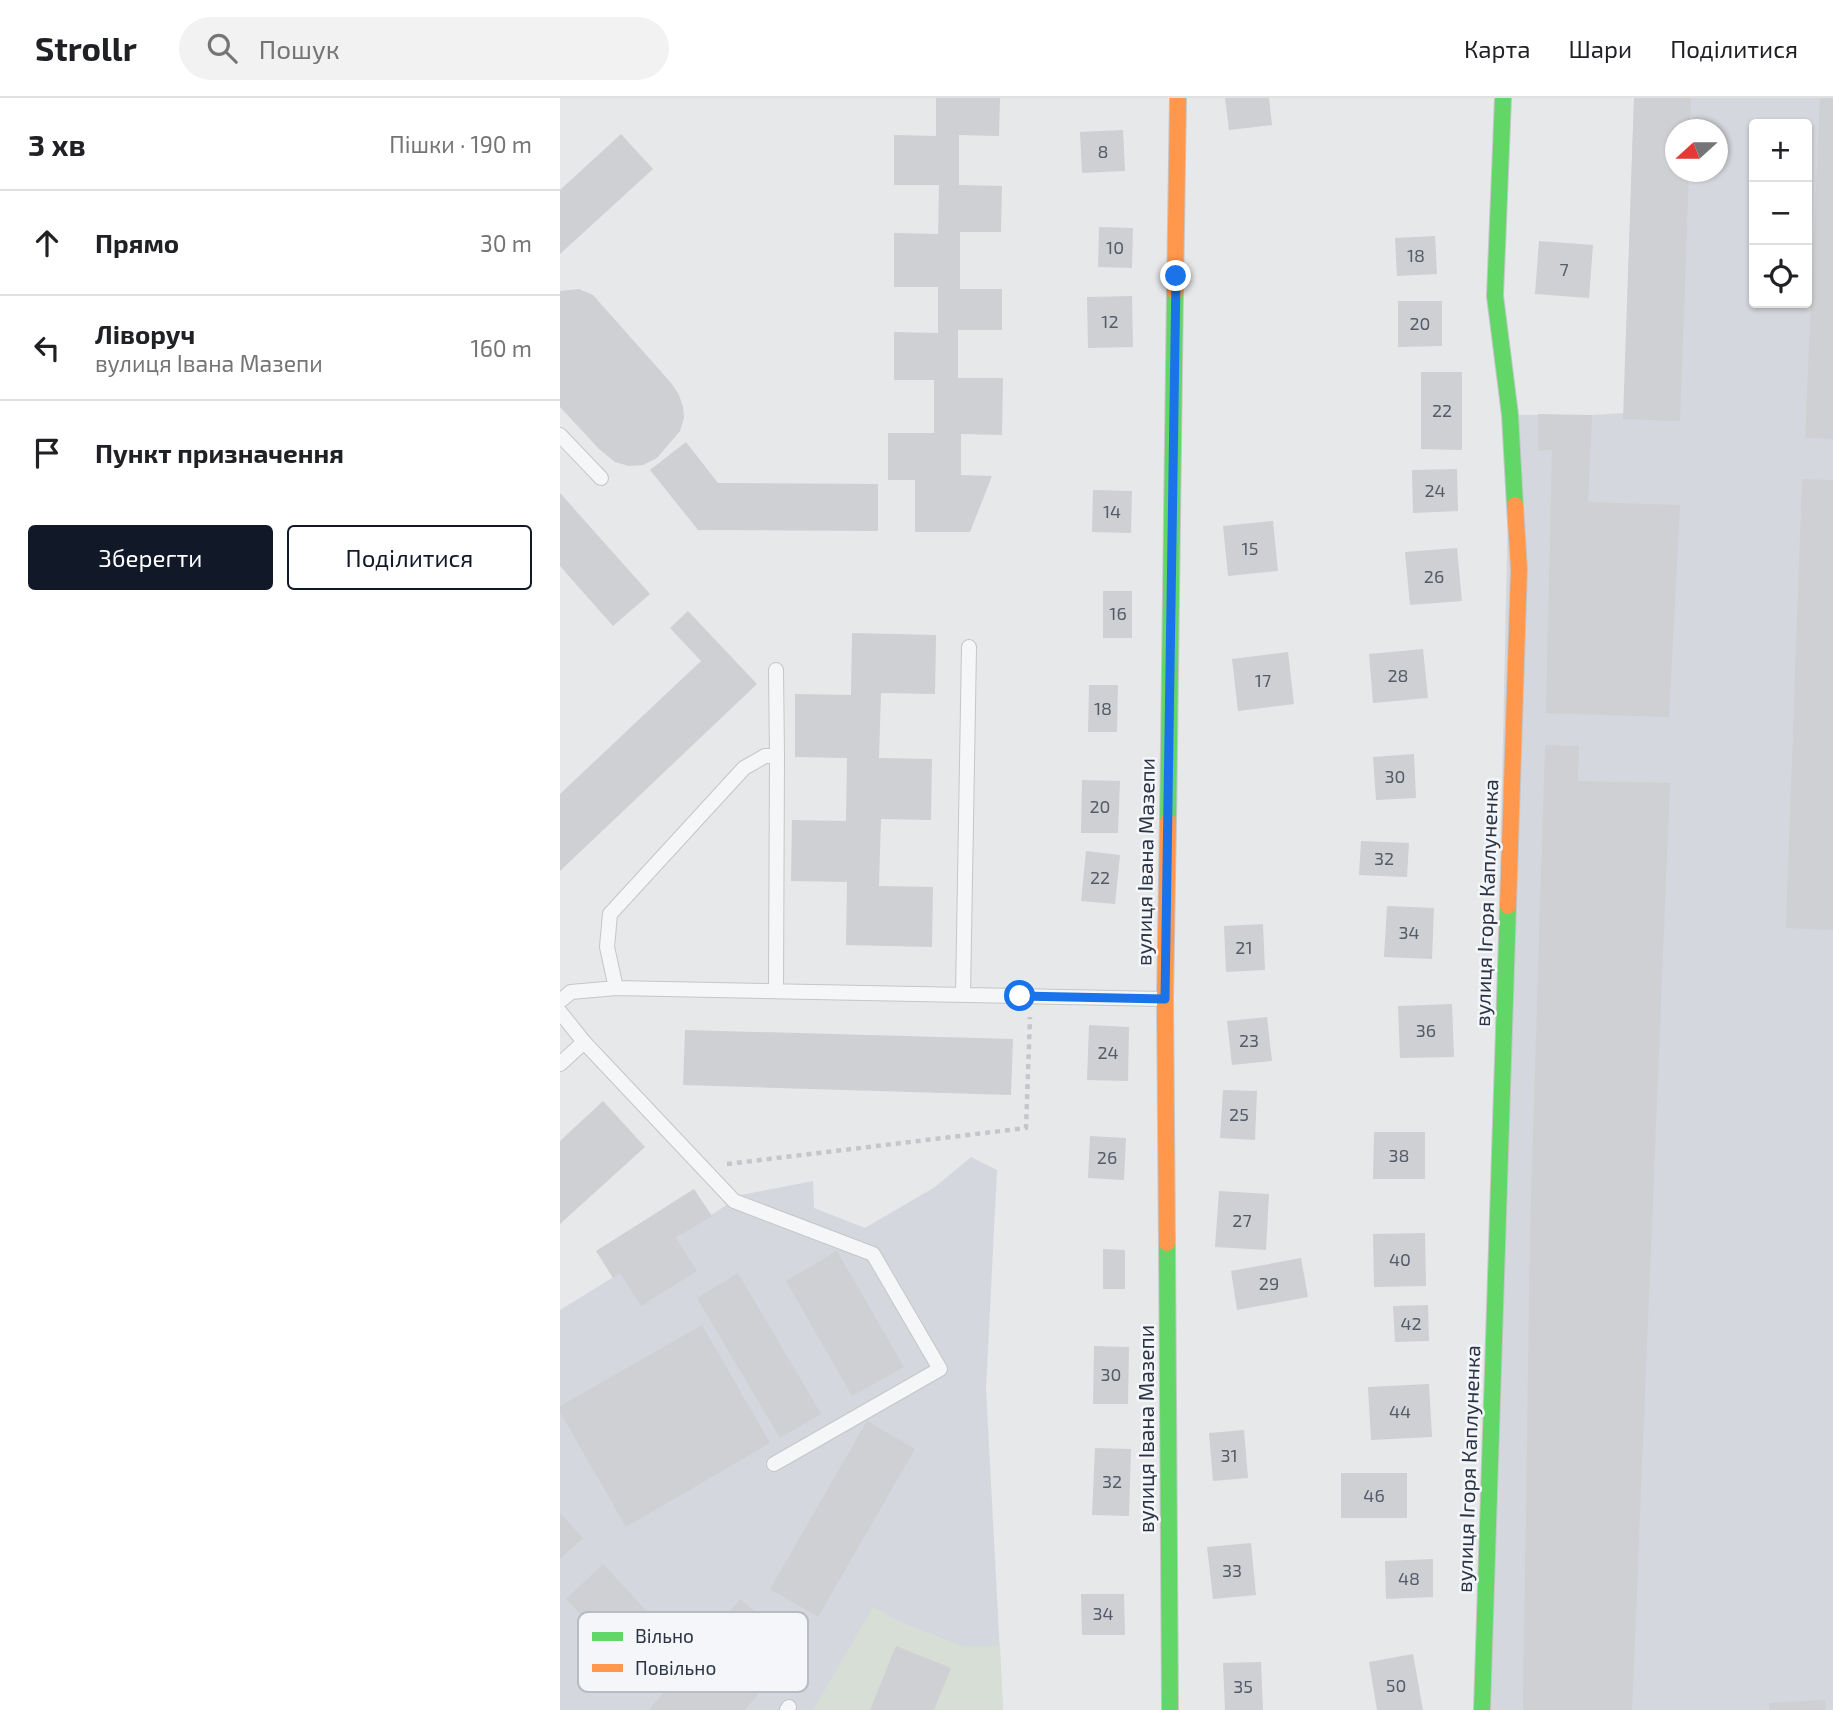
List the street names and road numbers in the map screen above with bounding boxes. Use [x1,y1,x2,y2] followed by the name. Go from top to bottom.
[1130,758,1160,966] street label: вулиця Івана Мазепи
[1469,779,1503,1027] street label: вулиця Ігоря Каплуненка
[1133,1325,1159,1533] street label: вулиця Івана Мазепи
[1451,1345,1485,1593] street label: вулиця Ігоря Каплуненка

